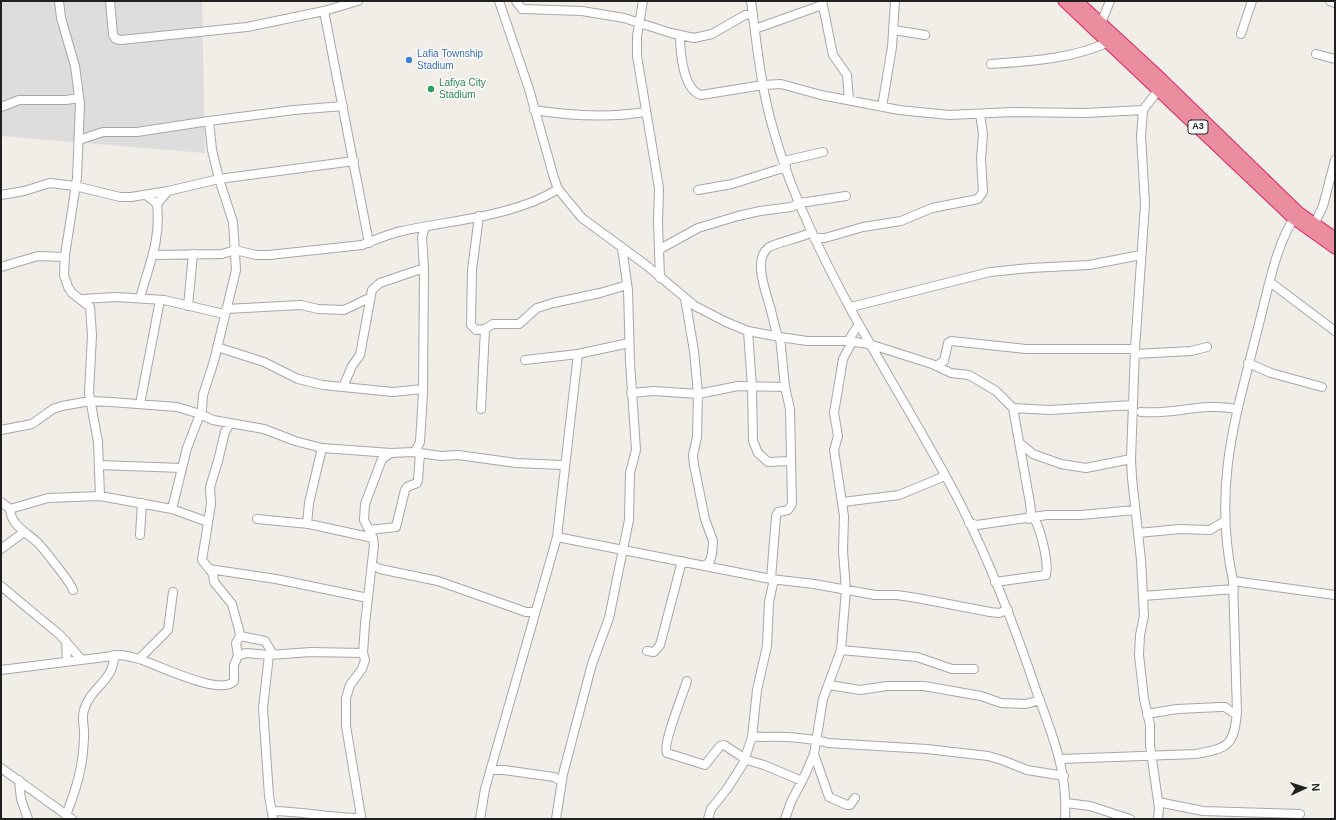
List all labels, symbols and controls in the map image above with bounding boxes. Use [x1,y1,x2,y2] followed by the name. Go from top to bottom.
[417,48,483,72] place label: Lafia Township Stadium
[404,55,414,65] marker: Lafia Township Stadium
[439,77,486,100] place label: Lafiya City Stadium
[426,84,436,94] marker: Lafiya City Stadium
[1188,120,1208,134] road number: A3
[1284,768,1324,808] north arrow
[1310,783,1322,792] text: N

